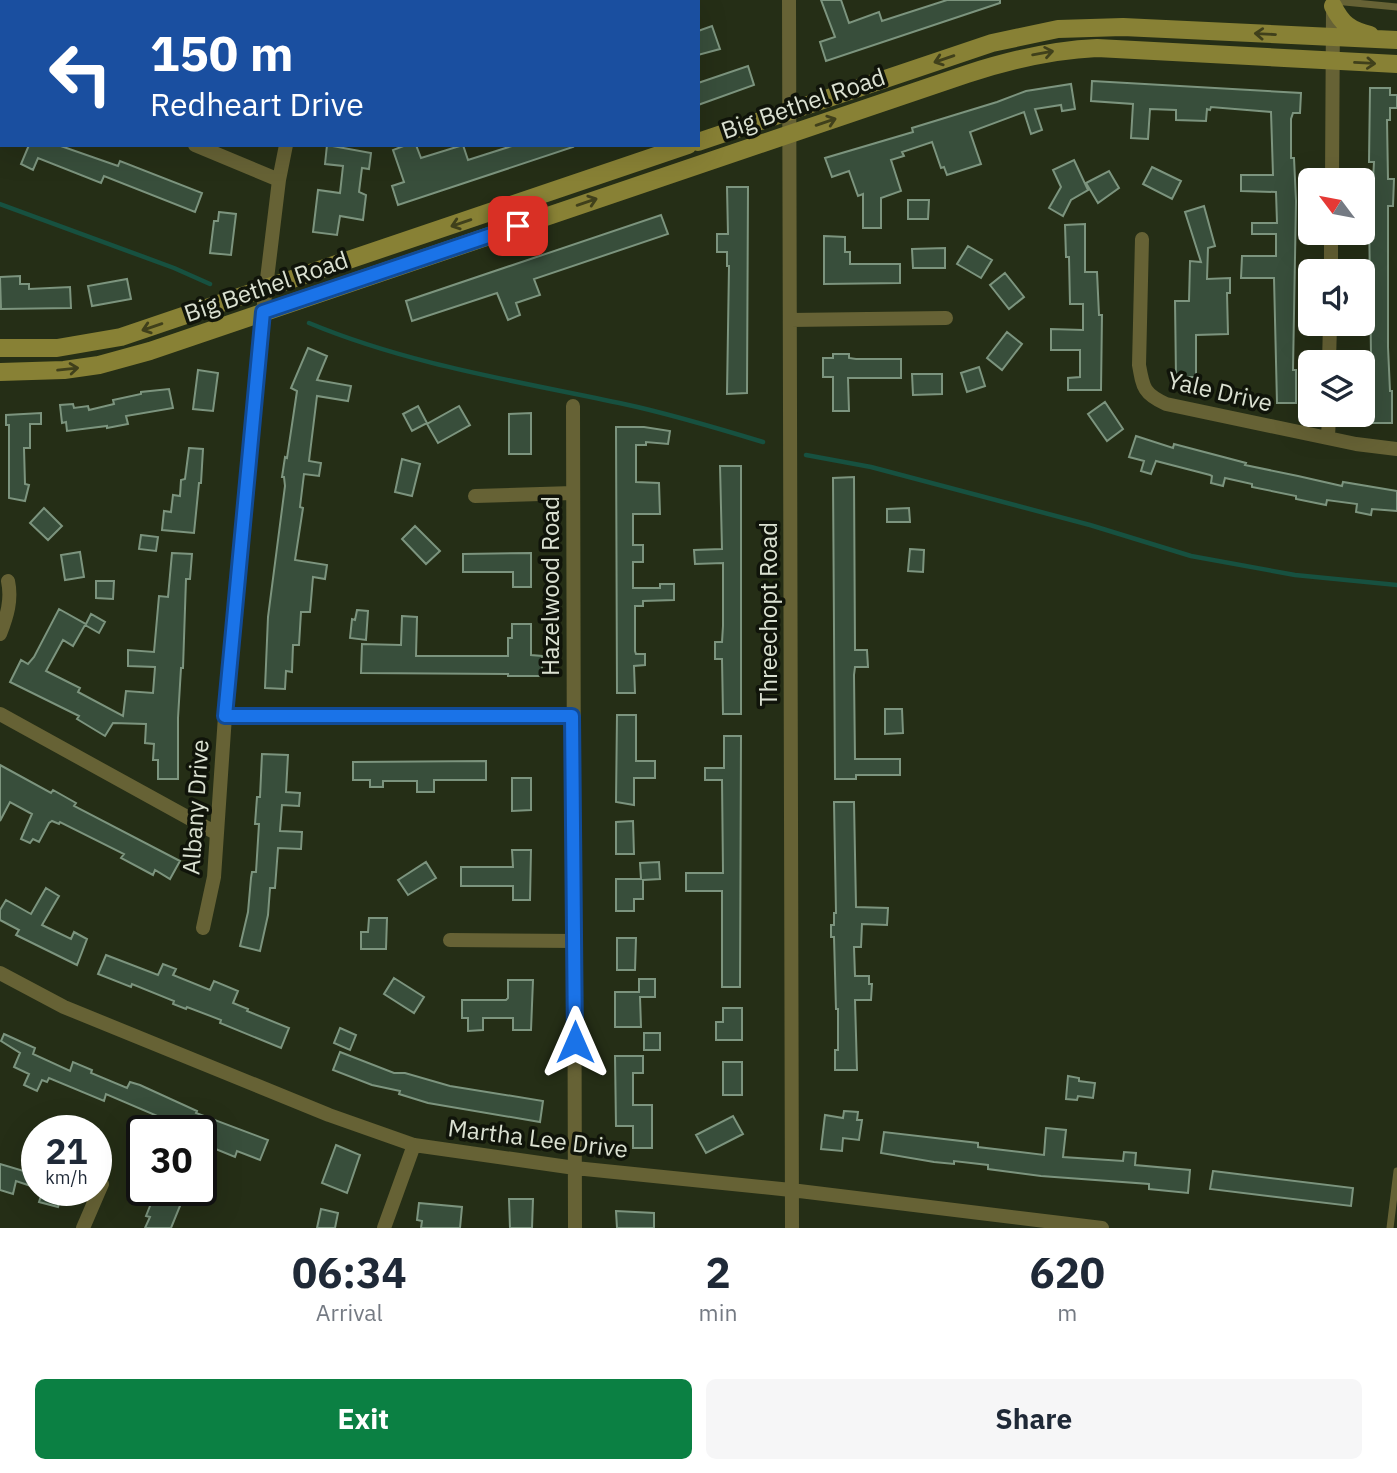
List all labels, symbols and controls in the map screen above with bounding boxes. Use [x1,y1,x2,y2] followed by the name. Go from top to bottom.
[150,21,294,84] text: 150 m
[35,28,126,119] icon: left
[1254,28,1277,41] one-way arrow
[1031,46,1054,59] one-way arrow
[934,53,956,66] one-way arrow
[1353,56,1376,69] one-way arrow
[717,60,889,146] street label: Big Bethel Road
[150,83,364,125] text: Redheart Drive
[815,115,837,127] one-way arrow
[1298,168,1376,245] north arrow
[1298,168,1375,427] map controls
[576,195,598,207] one-way arrow
[488,196,548,256] pin
[499,207,537,245] icon: arrive
[450,218,472,230] one-way arrow
[180,243,352,329] street label: Big Bethel Road
[1298,259,1375,336] button: sound
[142,322,164,334] one-way arrow
[1298,350,1375,427] button: layers
[56,362,79,375] one-way arrow
[1164,363,1276,419] street label: Yale Drive
[534,496,566,676] street label: Hazelwood Road
[752,522,784,706] street label: Threechopt Road
[174,738,216,876] street label: Albany Drive
[538,1005,612,1079] position arrow
[446,1111,630,1165] street label: Martha Lee Drive
[126,1115,217,1206] speed limit sign: 30
[45,1128,88,1174] text: 21
[45,1166,88,1189] text: km/h
[292,1245,407,1300] text: 06:34
[705,1245,731,1300] text: 2
[1029,1245,1105,1300] text: 620
[316,1297,383,1327] text: Arrival
[699,1297,737,1327] text: min
[1057,1297,1077,1327] text: m
[35,1379,692,1459] button: Exit
[706,1379,1362,1459] button: Share

